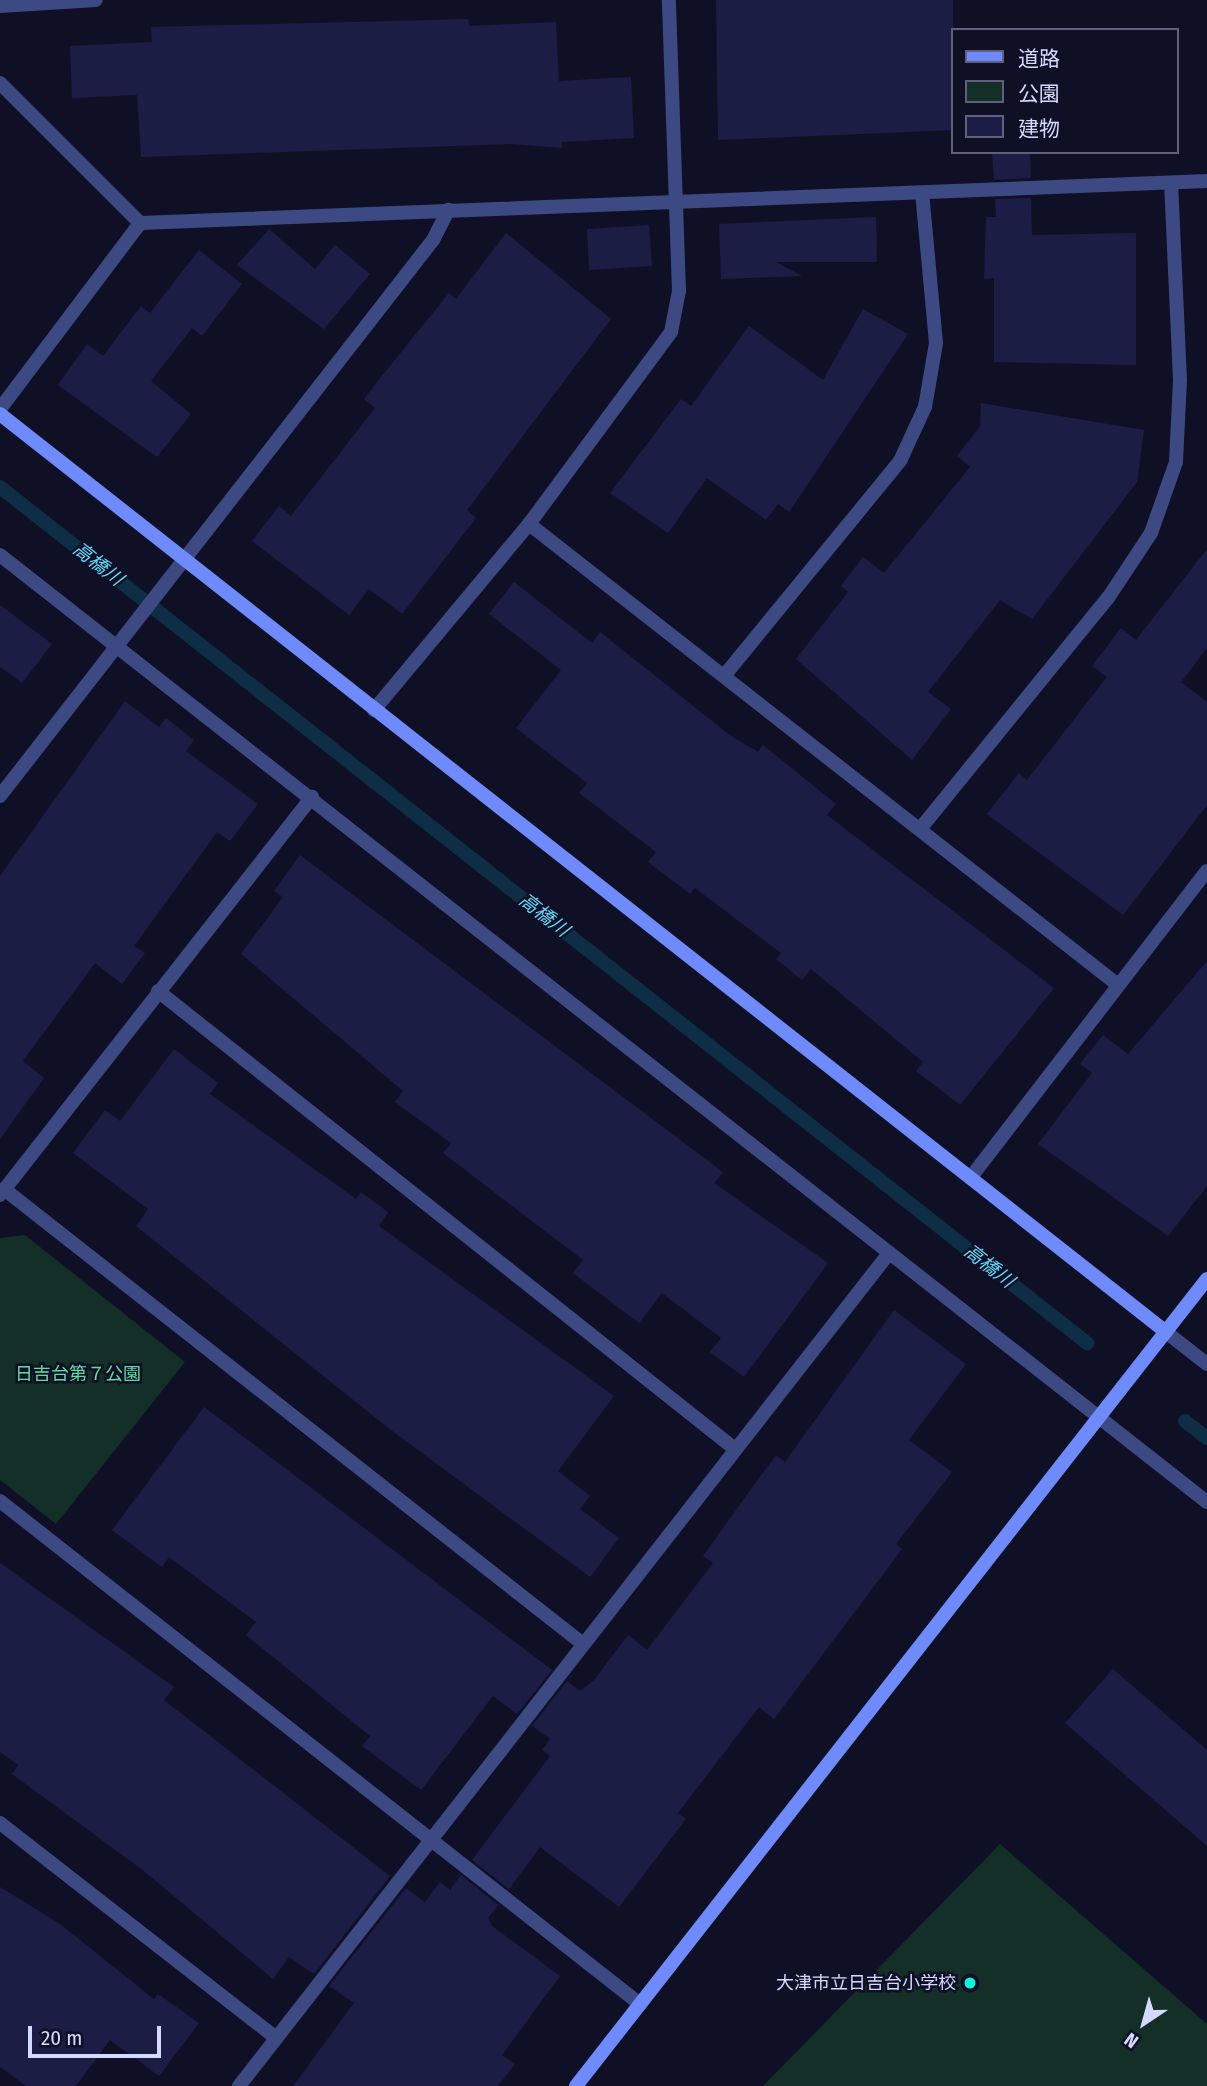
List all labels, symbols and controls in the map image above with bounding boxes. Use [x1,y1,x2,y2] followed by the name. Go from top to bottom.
[951,28,1179,154] legend
[1018,46,1060,72] text: 道路
[1018,81,1060,107] text: 公園
[1018,116,1060,142] text: 建物
[69,537,127,591] water label: 高橋川
[515,888,573,942] water label: 高橋川
[960,1239,1018,1293] water label: 高橋川
[15,1363,141,1385] park label: 日吉台第７公園
[776,1972,956,1994] place label: 大津市立日吉台小学校
[962,1975,978,1991] marker: 大津市立日吉台小学校
[1109,1988,1179,2058] north arrow
[32,2012,164,2056] scale bar
[41,2025,82,2051] text: 20 m
[1120,2028,1143,2053] text: N

